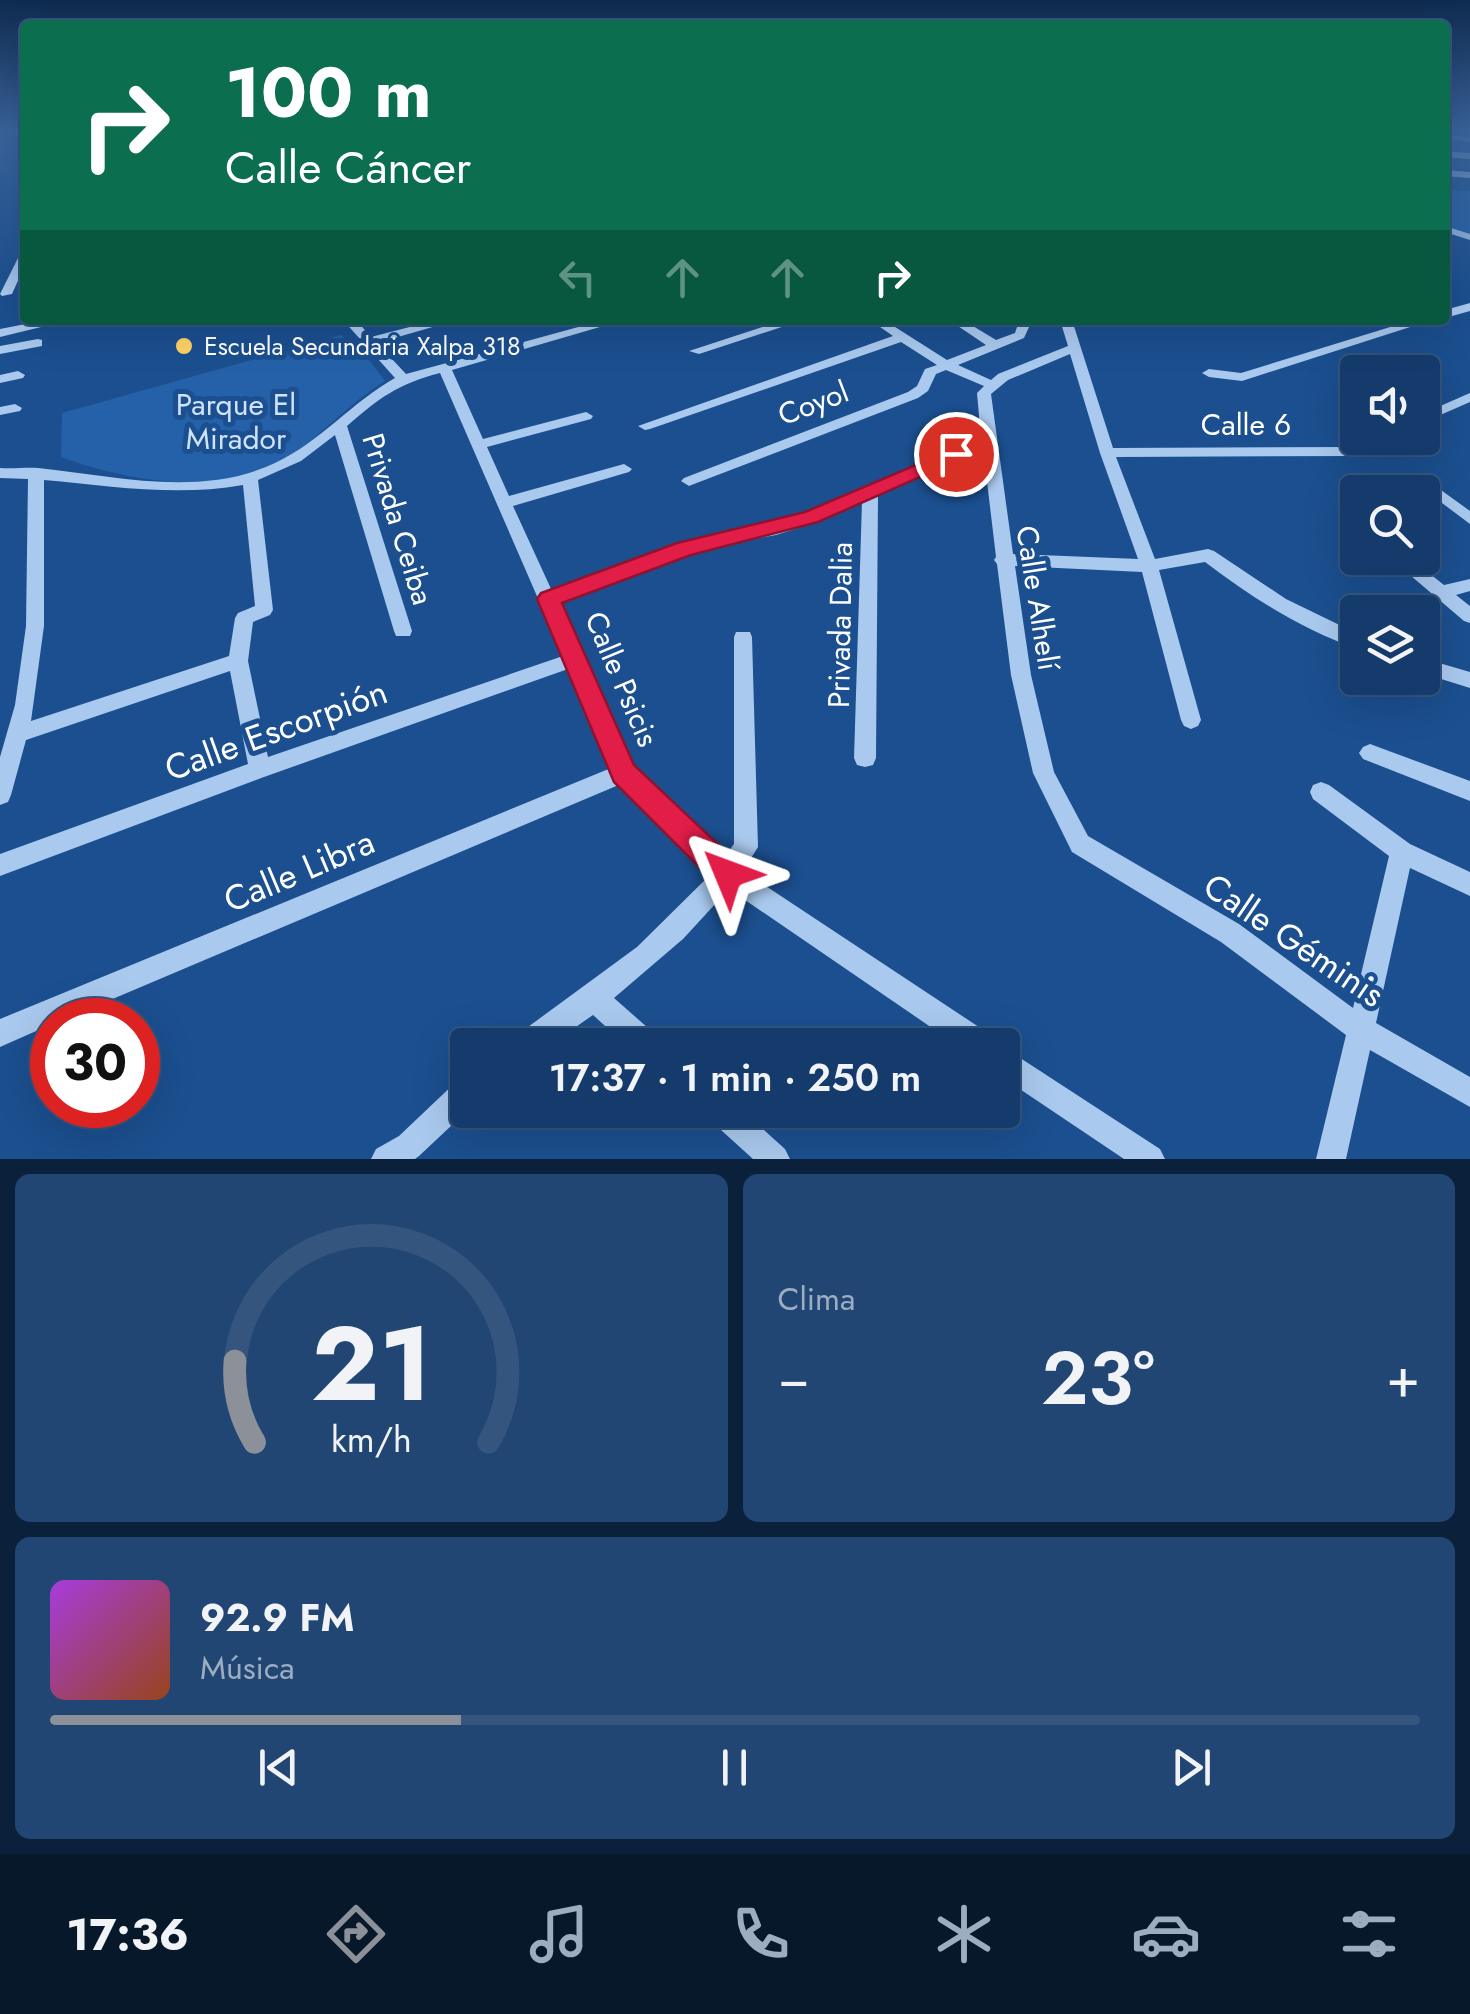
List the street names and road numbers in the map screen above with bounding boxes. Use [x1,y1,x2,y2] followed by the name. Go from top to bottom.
[771,370,855,436] street label: Coyol
[1201,403,1291,446] street label: Calle 6
[352,428,444,610] street label: Privada Ceiba
[1005,523,1071,675] street label: Calle Alhelí
[817,542,863,708] street label: Privada Dalia
[574,605,670,753] street label: Calle Psicis
[158,667,394,793] street label: Calle Escorpión
[216,817,382,925] street label: Calle Libra
[1194,861,1394,1019] street label: Calle Géminis

